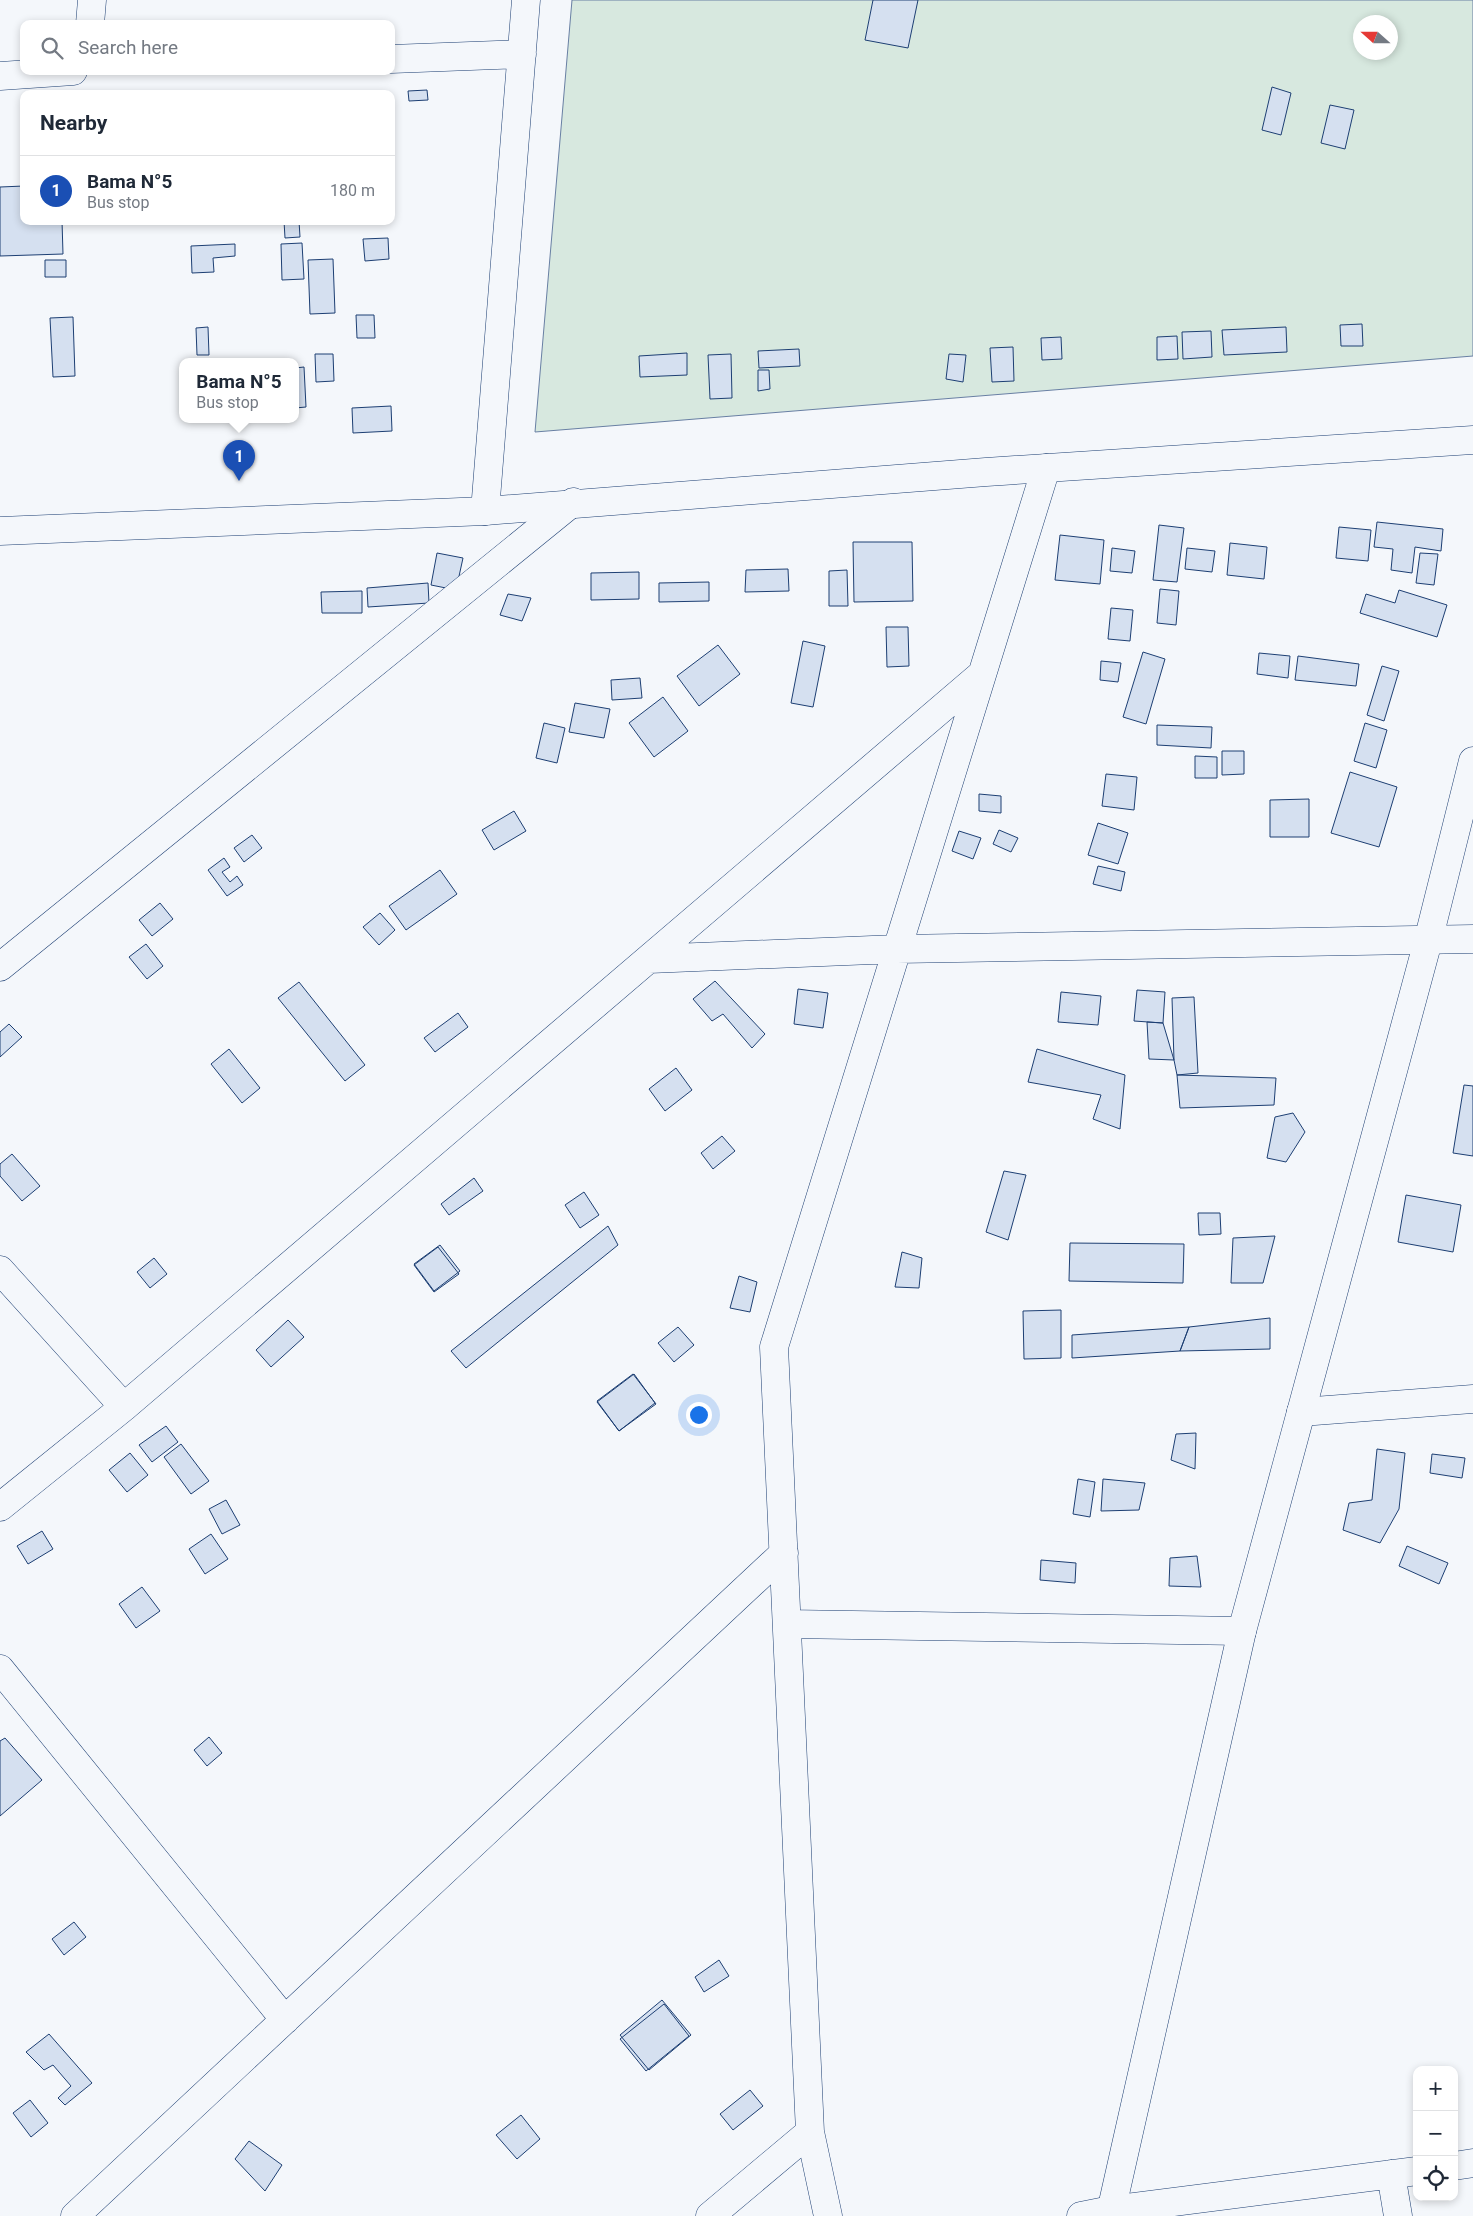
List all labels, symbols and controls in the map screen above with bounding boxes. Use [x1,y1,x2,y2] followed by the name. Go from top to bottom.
[1353,15,1398,60] north arrow
[20,20,395,75] search box
[38,34,66,62] icon: search
[78,36,178,59] text: Search here
[40,111,107,135] text: Nearby
[87,170,172,193] text: Bama N°5
[51,181,61,200] text: 1
[330,181,375,200] text: 180 m
[87,193,149,212] text: Bus stop
[179,358,299,423] popup
[196,370,282,393] text: Bama N°5
[196,393,259,412] text: Bus stop
[223,440,255,481] pin: 1
[686,1402,712,1428] your location
[1413,2066,1458,2201] map controls
[1413,2066,1458,2111] button: +
[1413,2111,1458,2156] button: −
[1413,2156,1458,2201] button: locate

